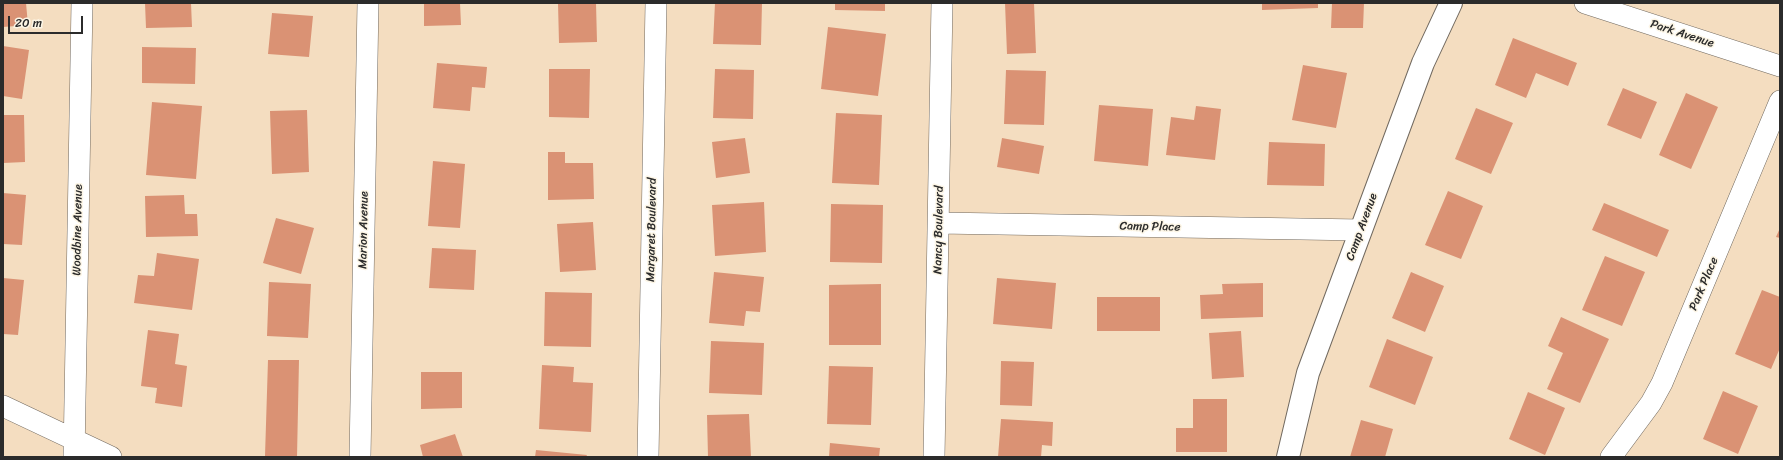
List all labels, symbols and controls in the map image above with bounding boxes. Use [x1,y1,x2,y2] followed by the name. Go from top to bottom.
[10,8,85,34] scale bar
[15,12,42,34] text: 20 m
[1648,17,1716,51] street label: Park Avenue
[644,178,660,282] street label: Margaret Boulevard
[70,184,86,276] street label: Woodbine Avenue
[931,186,947,274] street label: Nancy Boulevard
[356,191,372,269] street label: Marion Avenue
[1343,191,1381,263] street label: Camp Avenue
[1119,219,1181,235] street label: Camp Place
[1686,255,1722,313] street label: Park Place

